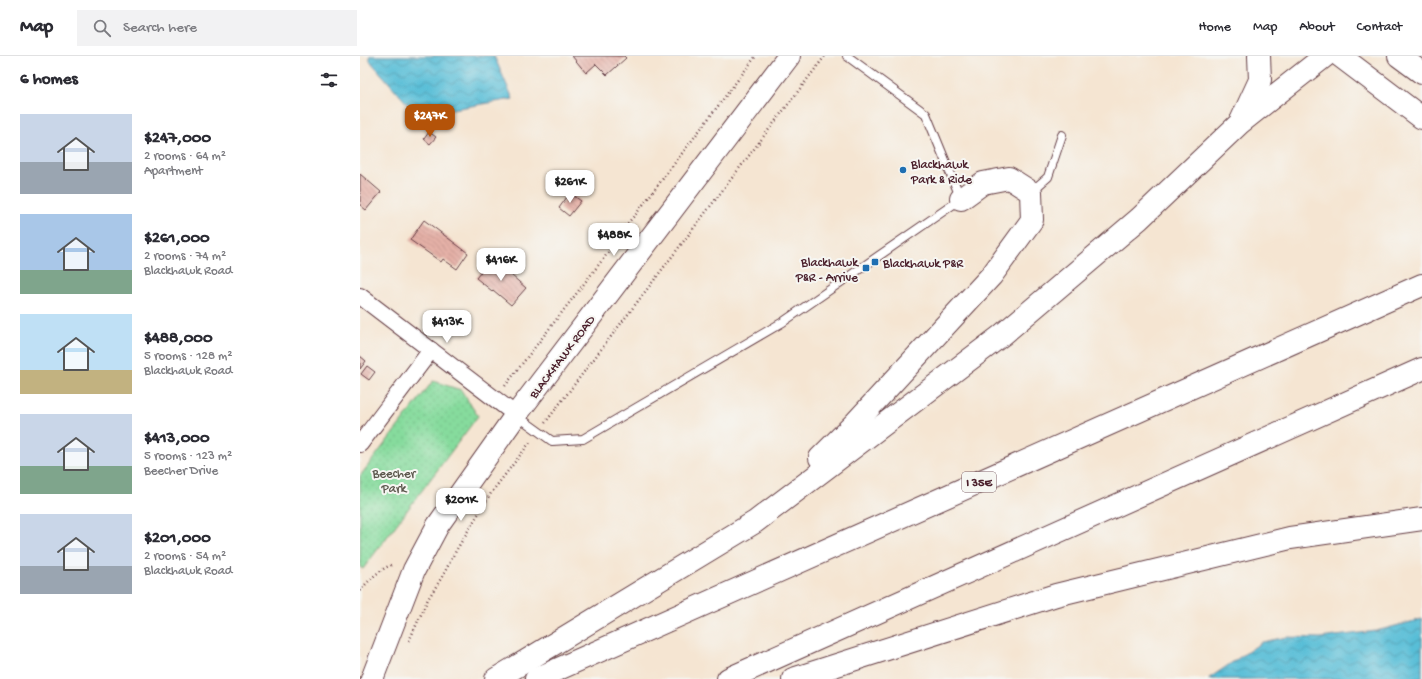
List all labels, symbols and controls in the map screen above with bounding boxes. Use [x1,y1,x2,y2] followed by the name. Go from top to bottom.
[77,10,357,46] search box
[20,16,53,39] text: Map
[91,17,113,39] icon: search
[123,19,197,37] text: Search here
[1199,19,1231,36] text: Home
[1253,19,1277,36] text: Map
[1299,19,1335,36] text: About
[1357,19,1402,36] text: Contact
[318,69,340,91] icon: filters
[20,70,78,90] text: 6 homes
[402,104,458,138] pin: $247K
[414,109,446,124] text: $247K
[144,129,211,149] text: $247,000
[52,130,100,178] icon: home
[144,149,226,164] text: 2 rooms · 64 m²
[910,158,972,188] place label: Blackhawk Park & Ride
[144,164,203,179] text: Apartment
[898,165,908,175] marker: Blackhawk Park & Ride
[542,170,598,204] pin: $261K
[554,175,586,190] text: $261K
[586,223,642,257] pin: $488K
[597,228,631,243] text: $488K
[144,229,210,249] text: $261,000
[52,230,100,278] icon: home
[473,248,529,282] pin: $416K
[144,249,226,264] text: 2 rooms · 74 m²
[486,253,517,268] text: $416K
[795,256,859,286] place label: Blackhawk P&R - Arrive
[870,257,880,267] marker: Blackhawk P&R
[882,257,964,272] place label: Blackhawk P&R
[861,263,871,273] marker: Blackhawk P&R - Arrive
[144,264,232,279] text: Blackhawk Road
[419,310,475,344] pin: $413K
[526,312,600,403] street label: BLACKHAWK ROAD
[431,315,463,330] text: $413K
[144,329,213,349] text: $488,000
[52,330,100,378] icon: home
[144,349,232,364] text: 5 rooms · 128 m²
[144,364,232,379] text: Blackhawk Road
[144,429,210,449] text: $413,000
[52,430,100,478] icon: home
[144,449,232,464] text: 5 rooms · 123 m²
[144,464,218,479] text: Beecher Drive
[372,467,417,497] park label: Beecher Park
[962,472,996,492] road number: I 35E
[433,488,489,522] pin: $201K
[445,493,477,508] text: $201K
[144,529,211,549] text: $201,000
[52,530,100,578] icon: home
[144,549,226,564] text: 2 rooms · 54 m²
[144,564,232,579] text: Blackhawk Road

